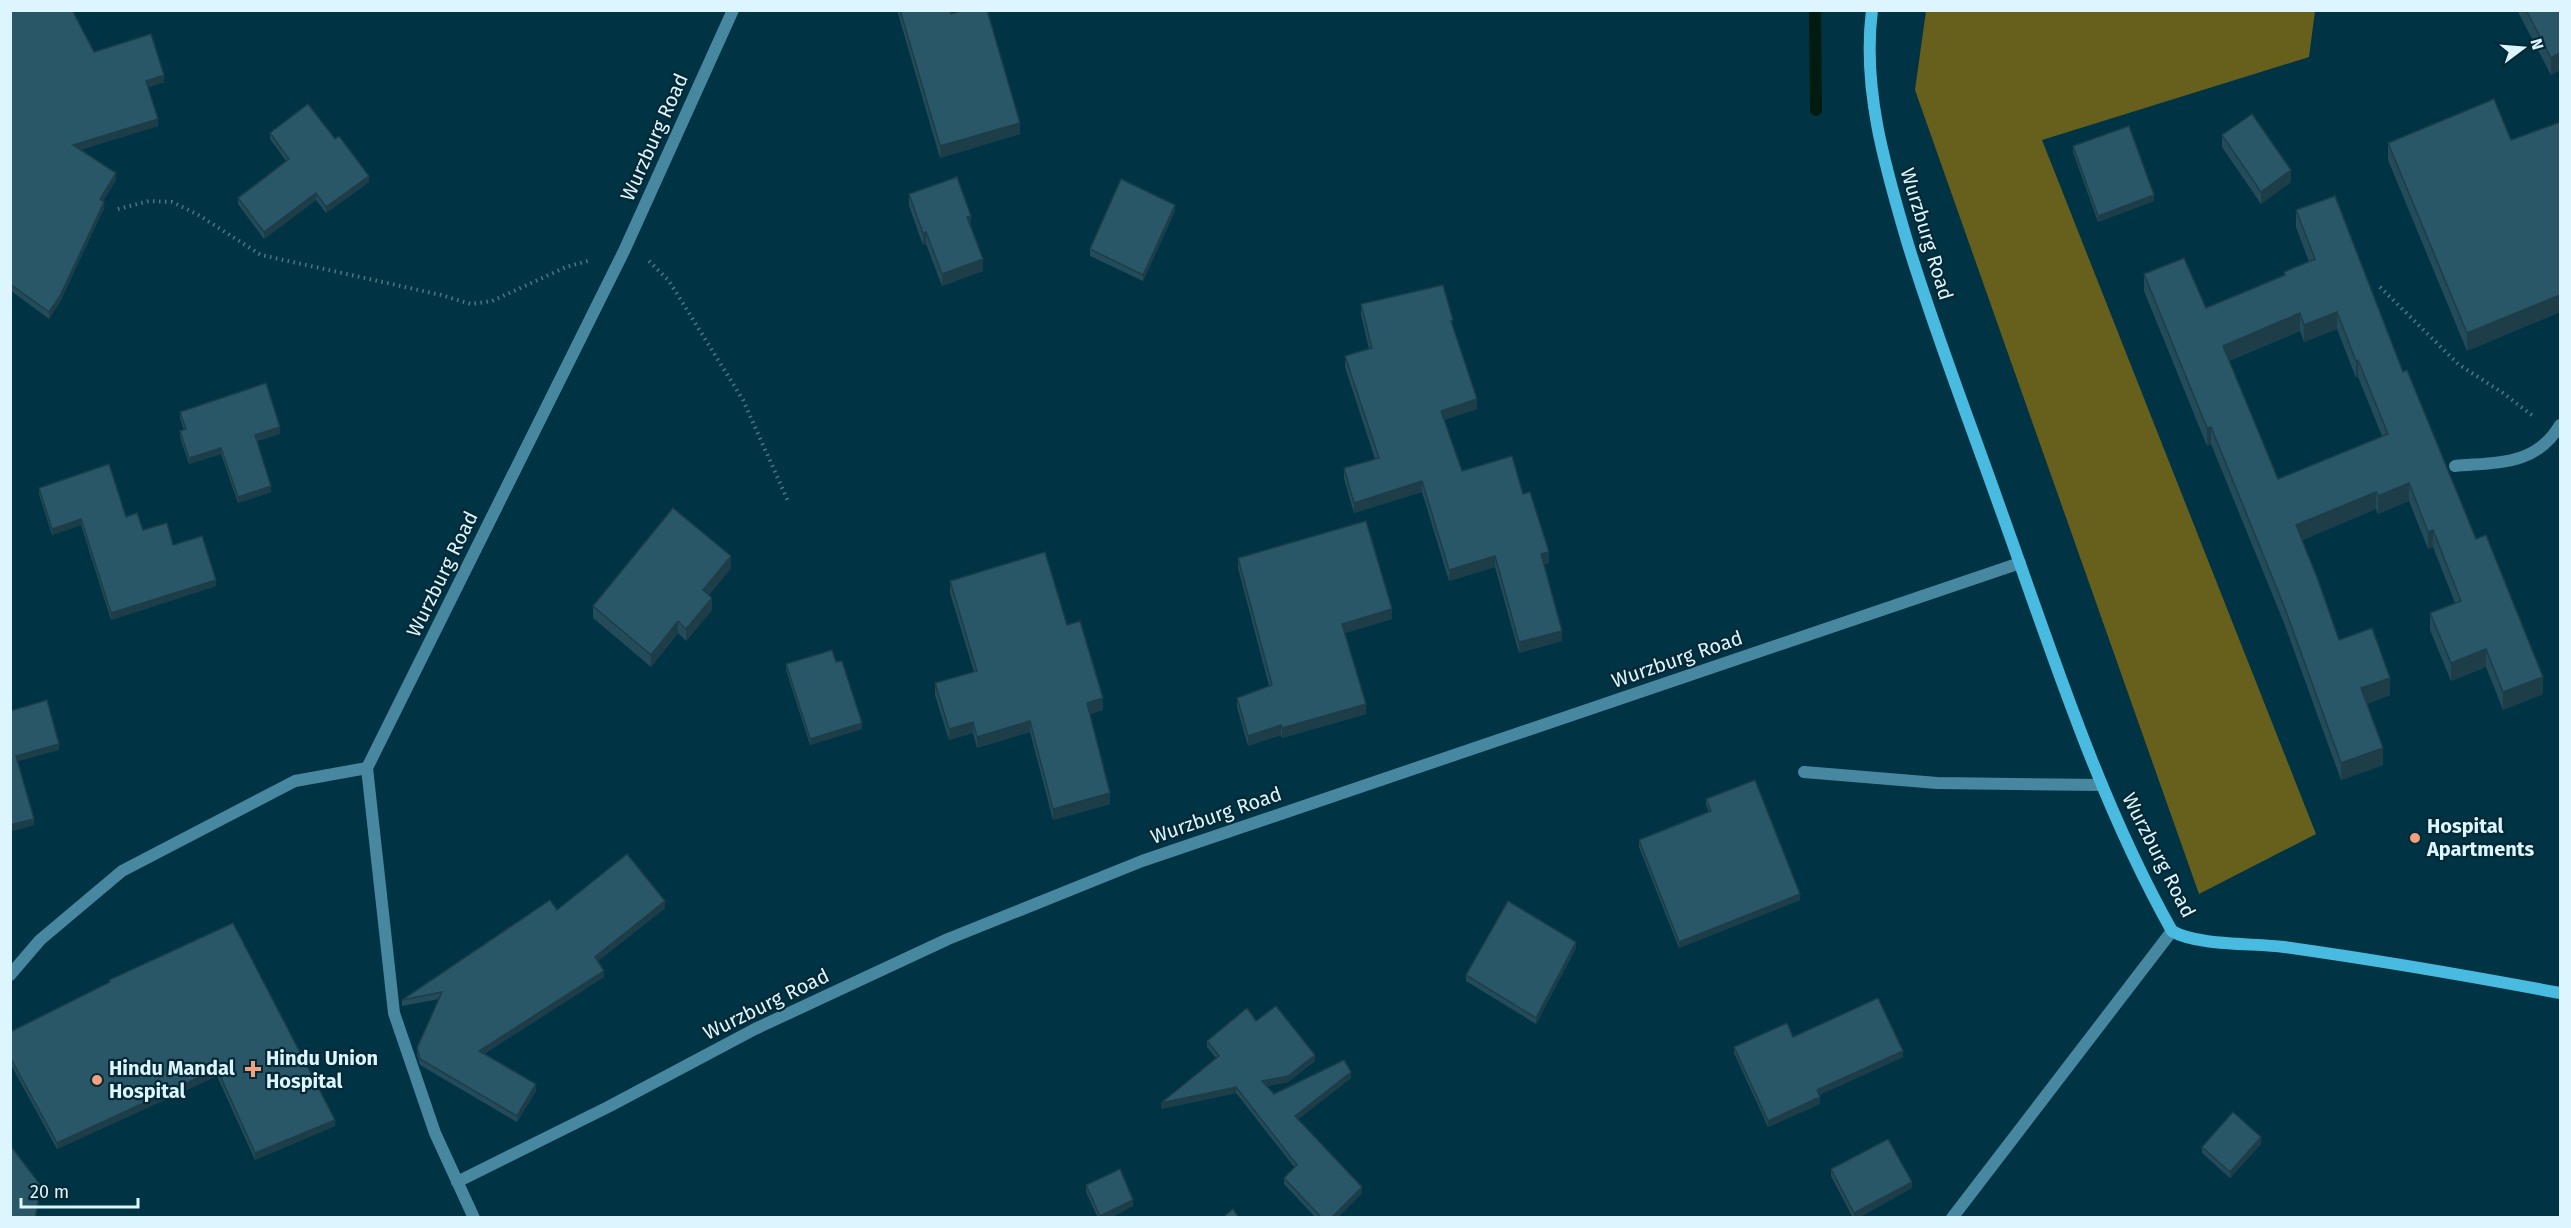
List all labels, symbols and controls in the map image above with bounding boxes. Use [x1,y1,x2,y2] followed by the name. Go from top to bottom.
[2493,18,2553,78] north arrow
[2526,36,2548,52] text: N
[615,70,693,204] street label: Wurzburg Road
[1895,165,1959,303] street label: Wurzburg Road
[401,507,483,641] street label: Wurzburg Road
[1608,625,1746,693] street label: Wurzburg Road
[1147,781,1285,849] street label: Wurzburg Road
[2117,789,2201,921] street label: Wurzburg Road
[2426,814,2534,861] place label: Hospital Apartments
[2408,831,2422,845] marker: Hospital Apartments
[699,963,833,1045] street label: Wurzburg Road
[266,1046,378,1093] place label: Hindu Union Hospital
[109,1056,235,1103] place label: Hindu Mandal Hospital
[244,1060,262,1078] marker: Hindu Union Hospital
[90,1073,104,1087] marker: Hindu Mandal Hospital
[21,1171,138,1209] scale bar
[30,1181,69,1203] text: 20 m

